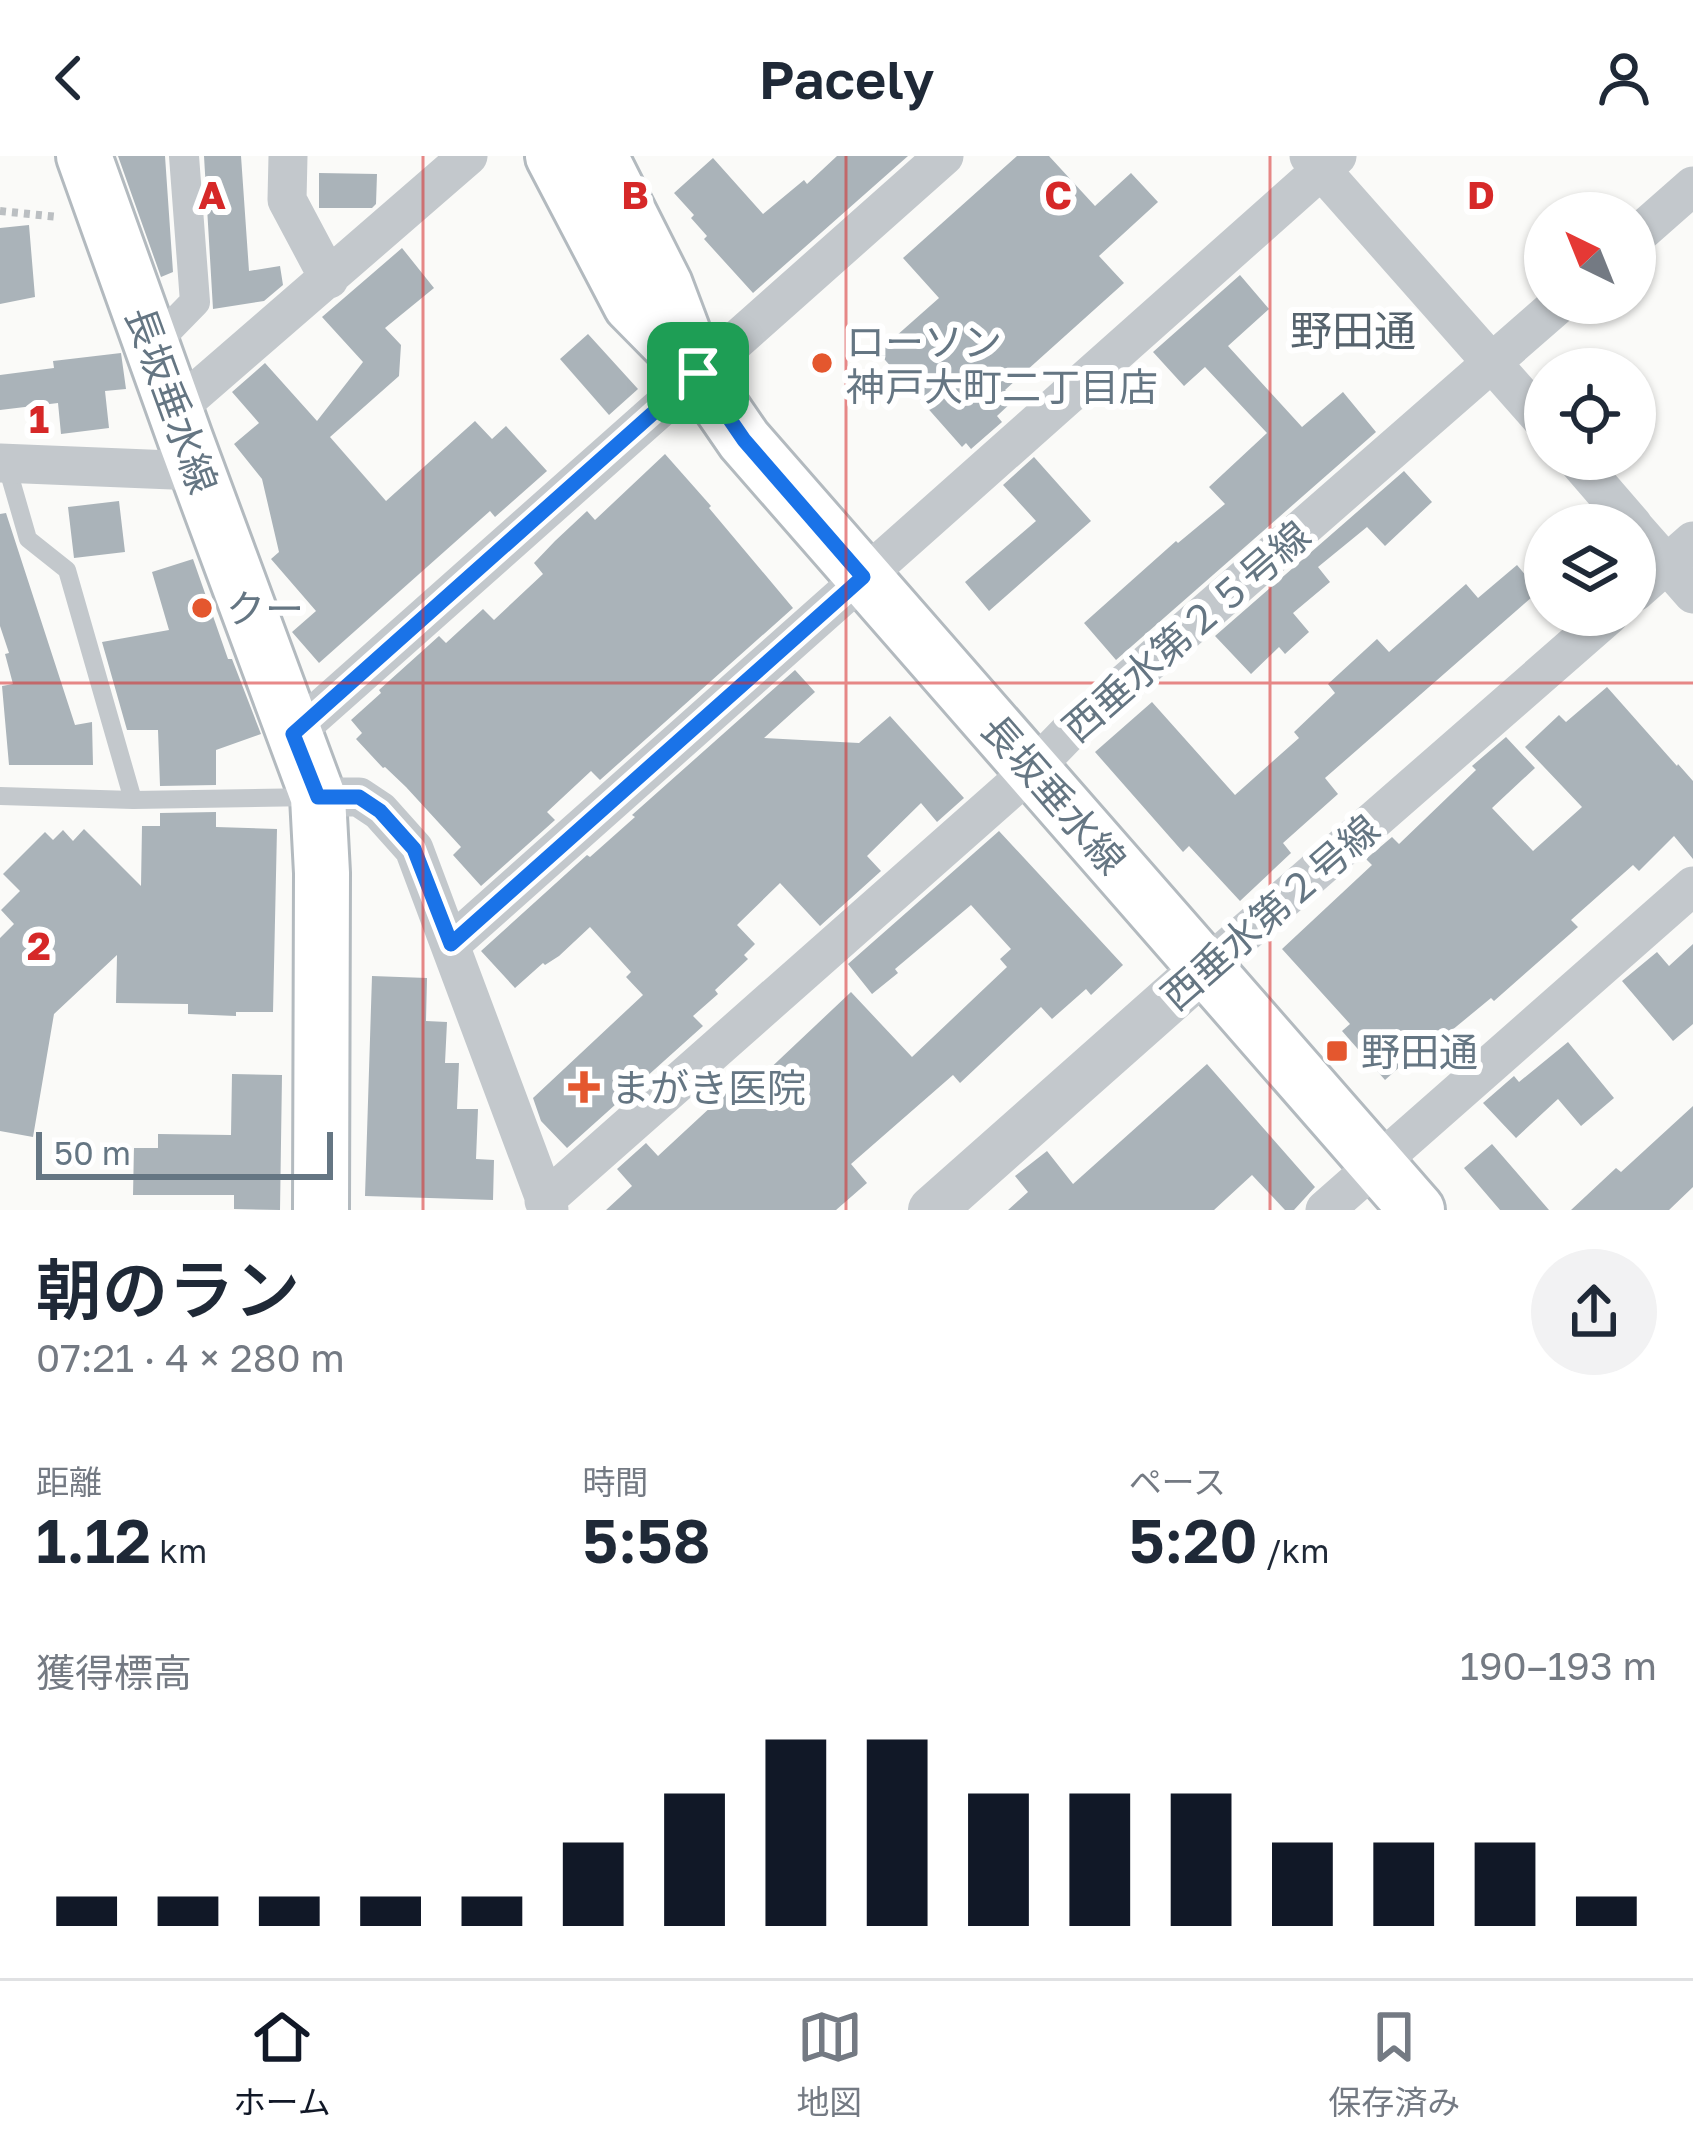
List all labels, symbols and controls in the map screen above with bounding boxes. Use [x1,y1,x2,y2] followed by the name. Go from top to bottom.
[36,45,102,111] icon: back
[1591,45,1657,111] icon: person
[759,46,934,111] text: Pacely
[198,171,226,218] text: A
[621,171,649,218] text: B
[1044,171,1072,218] text: C
[1467,171,1495,218] text: D
[1524,192,1656,324] north arrow
[1524,192,1656,636] map controls
[117,300,227,500] street label: 長坂垂水線
[1290,305,1416,355] district label: 野田通
[846,318,1158,410] place label: ローソン 神戸大町二丁目店
[647,322,749,424] pin
[665,340,731,406] icon: arrive
[1524,348,1656,480] button: locate
[809,350,835,376] marker: ローソン 神戸大町二丁目店
[29,395,49,442] text: 1
[1524,504,1656,636] button: layers
[1053,511,1319,751] street label: 西垂水第２５号線
[226,585,304,632] place label: クー
[189,595,215,621] marker: クー
[972,705,1136,883] street label: 長坂垂水線
[1152,805,1388,1019] street label: 西垂水第２号線
[27,922,51,969] text: 2
[1361,1028,1478,1075] place label: 野田通
[1324,1038,1350,1064] marker: 野田通
[611,1064,806,1111] place label: まがき医院
[568,1071,600,1103] marker: まがき医院
[36,1126,333,1179] scale bar
[54,1133,131,1172] text: 50 m
[36,1249,300,1329] text: 朝のラン
[1531,1249,1657,1375] button: share
[36,1334,345,1381] text: 07:21 · 4 × 280 m
[36,1462,102,1501] text: 距離
[582,1462,648,1501] text: 時間
[1129,1462,1226,1501] text: ペース
[36,1504,151,1576] text: 1.12
[582,1504,711,1576] text: 5:58
[1129,1504,1257,1576] text: 5:20
[151,1531,207,1570] text: km
[1257,1531,1329,1570] text: /km
[1460,1642,1657,1689] text: 190–193 m
[36,1649,192,1696] text: 獲得標高
[233,2004,331,2124] tab: ホーム
[797,2004,863,2124] tab: 地図
[1328,2004,1460,2124] tab: 保存済み

